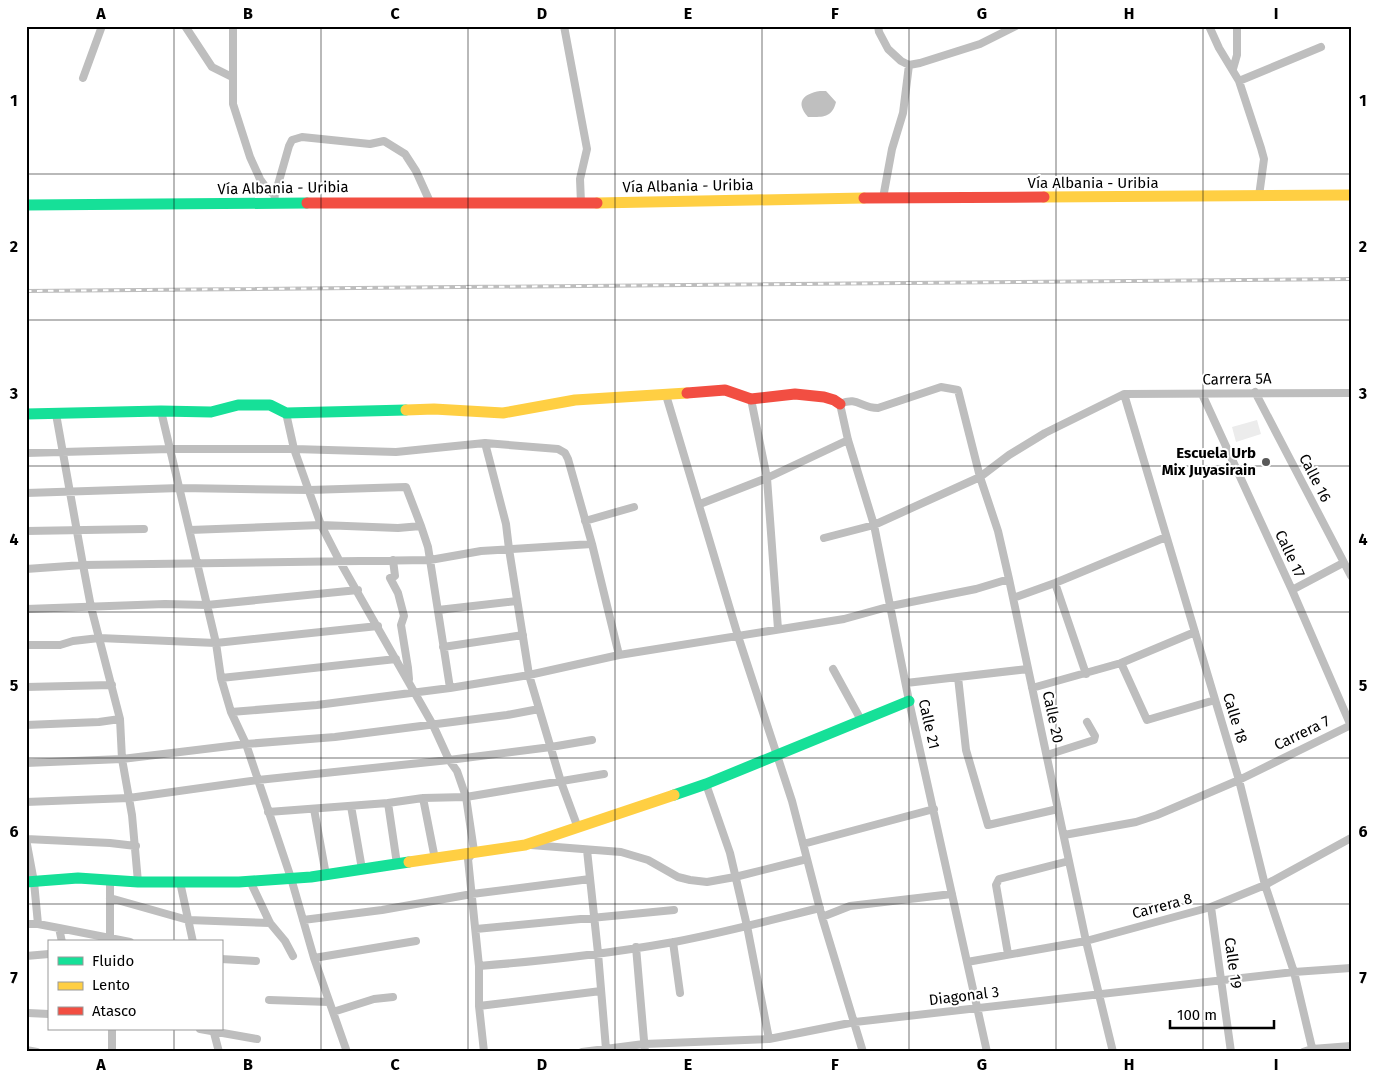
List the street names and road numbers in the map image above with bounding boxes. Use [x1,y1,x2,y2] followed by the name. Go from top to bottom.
[1027,174,1159,192] street label: Vía Albania - Uribia
[622,176,754,196] street label: Vía Albania - Uribia
[217,178,349,198] street label: Vía Albania - Uribia
[1202,369,1272,389] street label: Carrera 5A
[1295,451,1335,505] street label: Calle 16
[1271,527,1309,581] street label: Calle 17
[1039,689,1067,745] street label: Calle 20
[1219,691,1251,745] street label: Calle 18
[915,697,943,751] street label: Calle 21
[1271,712,1333,754] street label: Carrera 7
[1130,889,1194,923] street label: Carrera 8
[1221,936,1246,990] street label: Calle 19
[928,983,1000,1009] street label: Diagonal 3

